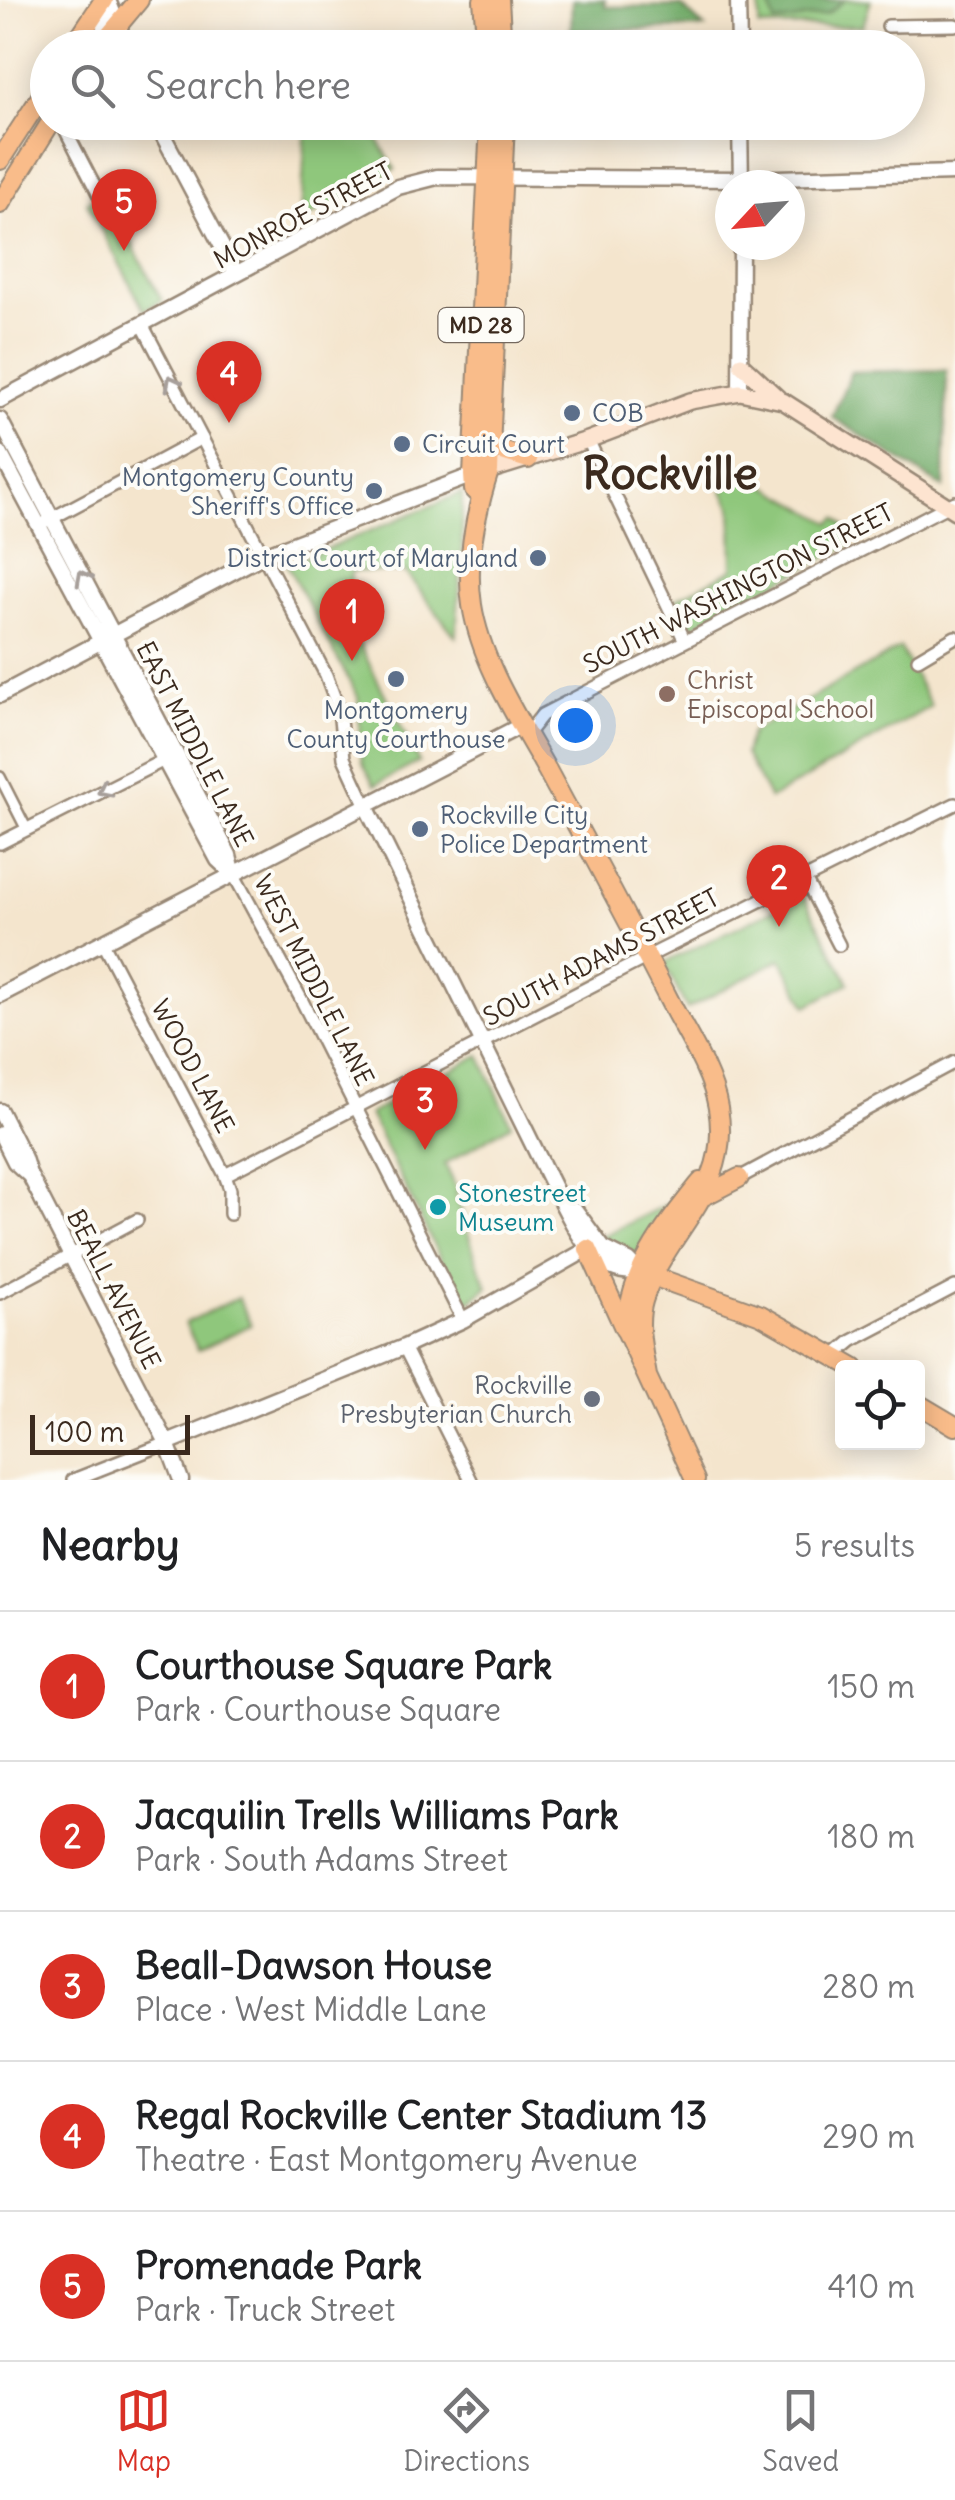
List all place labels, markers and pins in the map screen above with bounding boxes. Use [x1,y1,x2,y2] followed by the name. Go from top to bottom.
[92,168,156,251] pin: 5
[196,340,262,423] pin: 4
[592,397,644,429] place label: COB
[561,402,583,424] marker: COB
[422,428,565,460] place label: Circuit Court
[391,433,413,455] marker: Circuit Court
[122,461,354,522] place label: Montgomery County Sheriff's Office
[363,480,385,502] marker: Montgomery County Sheriff's Office
[227,542,518,574] place label: District Court of Maryland
[527,547,549,569] marker: District Court of Maryland
[320,578,384,661] pin: 1
[687,664,874,725] place label: Christ Episcopal School
[385,668,407,690] marker: Montgomery County Courthouse
[656,683,678,705] marker: Christ Episcopal School
[286,694,506,755] place label: Montgomery County Courthouse
[440,799,648,860] place label: Rockville City Police Department
[409,818,431,840] marker: Rockville City Police Department
[746,844,812,927] pin: 2
[392,1068,458,1150] pin: 3
[458,1177,587,1238] place label: Stonestreet Museum
[427,1196,449,1218] marker: Stonestreet Museum
[340,1369,572,1430] place label: Rockville Presbyterian Church
[581,1388,603,1410] marker: Rockville Presbyterian Church

